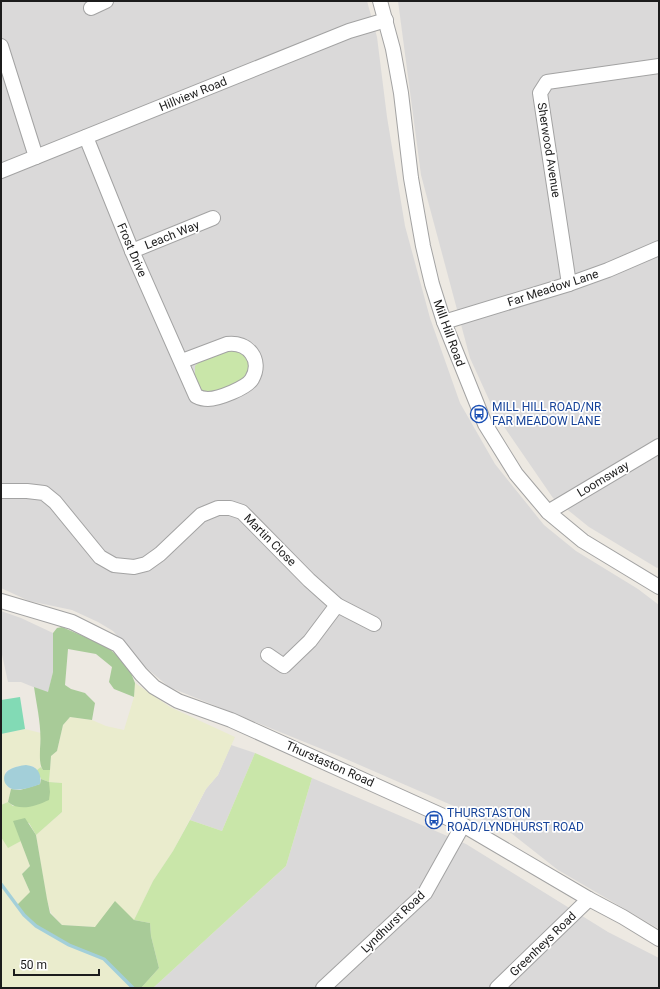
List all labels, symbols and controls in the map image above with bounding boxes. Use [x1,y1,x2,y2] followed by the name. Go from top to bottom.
[157,74,229,114] street label: Hillview Road
[535,102,563,198] street label: Sherwood Avenue
[143,218,202,252] street label: Leach Way
[114,221,150,279] street label: Frost Drive
[506,267,600,309] street label: Far Meadow Lane
[430,298,468,368] street label: Mill Hill Road
[492,400,602,428] place label: MILL HILL ROAD/NR FAR MEADOW LANE
[469,404,489,424] bus stop icon: MILL HILL ROAD/NR FAR MEADOW LANE
[575,458,632,500] street label: Loomsway
[241,511,299,569] street label: Martin Close
[284,738,376,790] street label: Thurstaston Road
[447,806,584,834] place label: THURSTASTON ROAD/LYNDHURST ROAD
[424,810,444,830] bus stop icon: THURSTASTON ROAD/LYNDHURST ROAD
[358,888,428,956] street label: Lyndhurst Road
[507,909,579,979] street label: Greenheys Road
[14,951,99,977] scale bar
[20,958,47,972] text: 50 m

